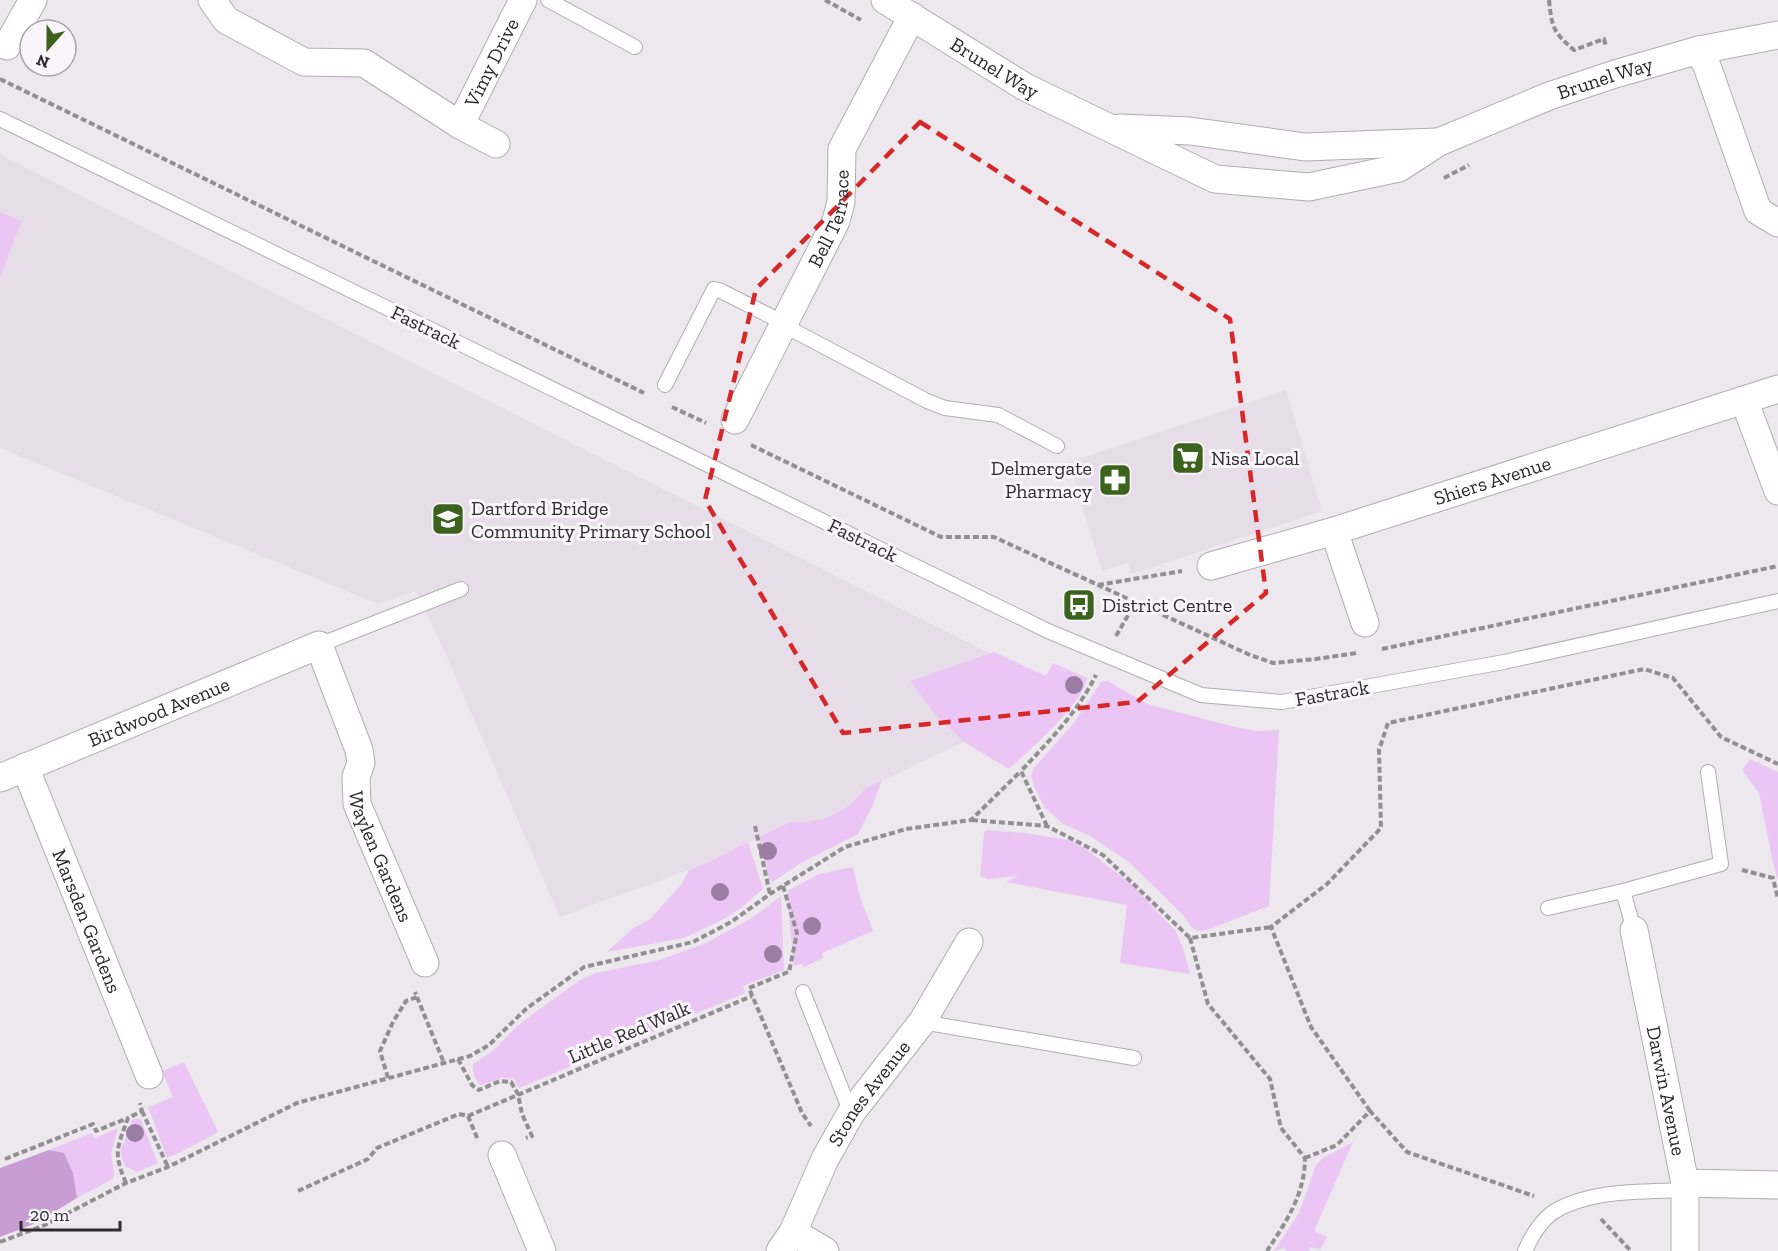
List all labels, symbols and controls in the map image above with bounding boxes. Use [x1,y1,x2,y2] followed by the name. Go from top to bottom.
[459,14,524,112] street label: Vimy Drive
[18,18,78,78] north arrow
[946,32,1043,104] street label: Brunel Way
[34,50,52,73] text: N
[1554,52,1656,104] street label: Brunel Way
[803,170,854,271] street label: Bell Terrace
[387,300,465,354] street label: Fastrack
[1170,440,1206,476] supermarket icon: Nisa Local
[1211,446,1299,470] place label: Nisa Local
[1431,450,1554,510] street label: Shiers Avenue
[991,456,1093,503] place label: Delmergate Pharmacy
[1097,462,1133,498] pharmacy icon: Delmergate Pharmacy
[471,496,711,543] place label: Dartford Bridge Community Primary School
[430,501,466,537] school or university icon: Dartford Bridge Community Primary School
[824,513,902,567] street label: Fastrack
[1061,587,1097,623] bus stop icon: District Centre
[1102,593,1232,617] place label: District Centre
[84,672,233,752] street label: Birdwood Avenue
[1293,675,1371,711] street label: Fastrack
[345,790,418,926] street label: Waylen Gardens
[47,845,127,997] street label: Marsden Gardens
[564,995,694,1068] street label: Little Red Walk
[1642,1024,1691,1158] street label: Darwin Avenue
[823,1035,915,1150] street label: Stones Avenue
[21,1194,120,1232] scale bar
[30,1204,70,1226] text: 20 m

